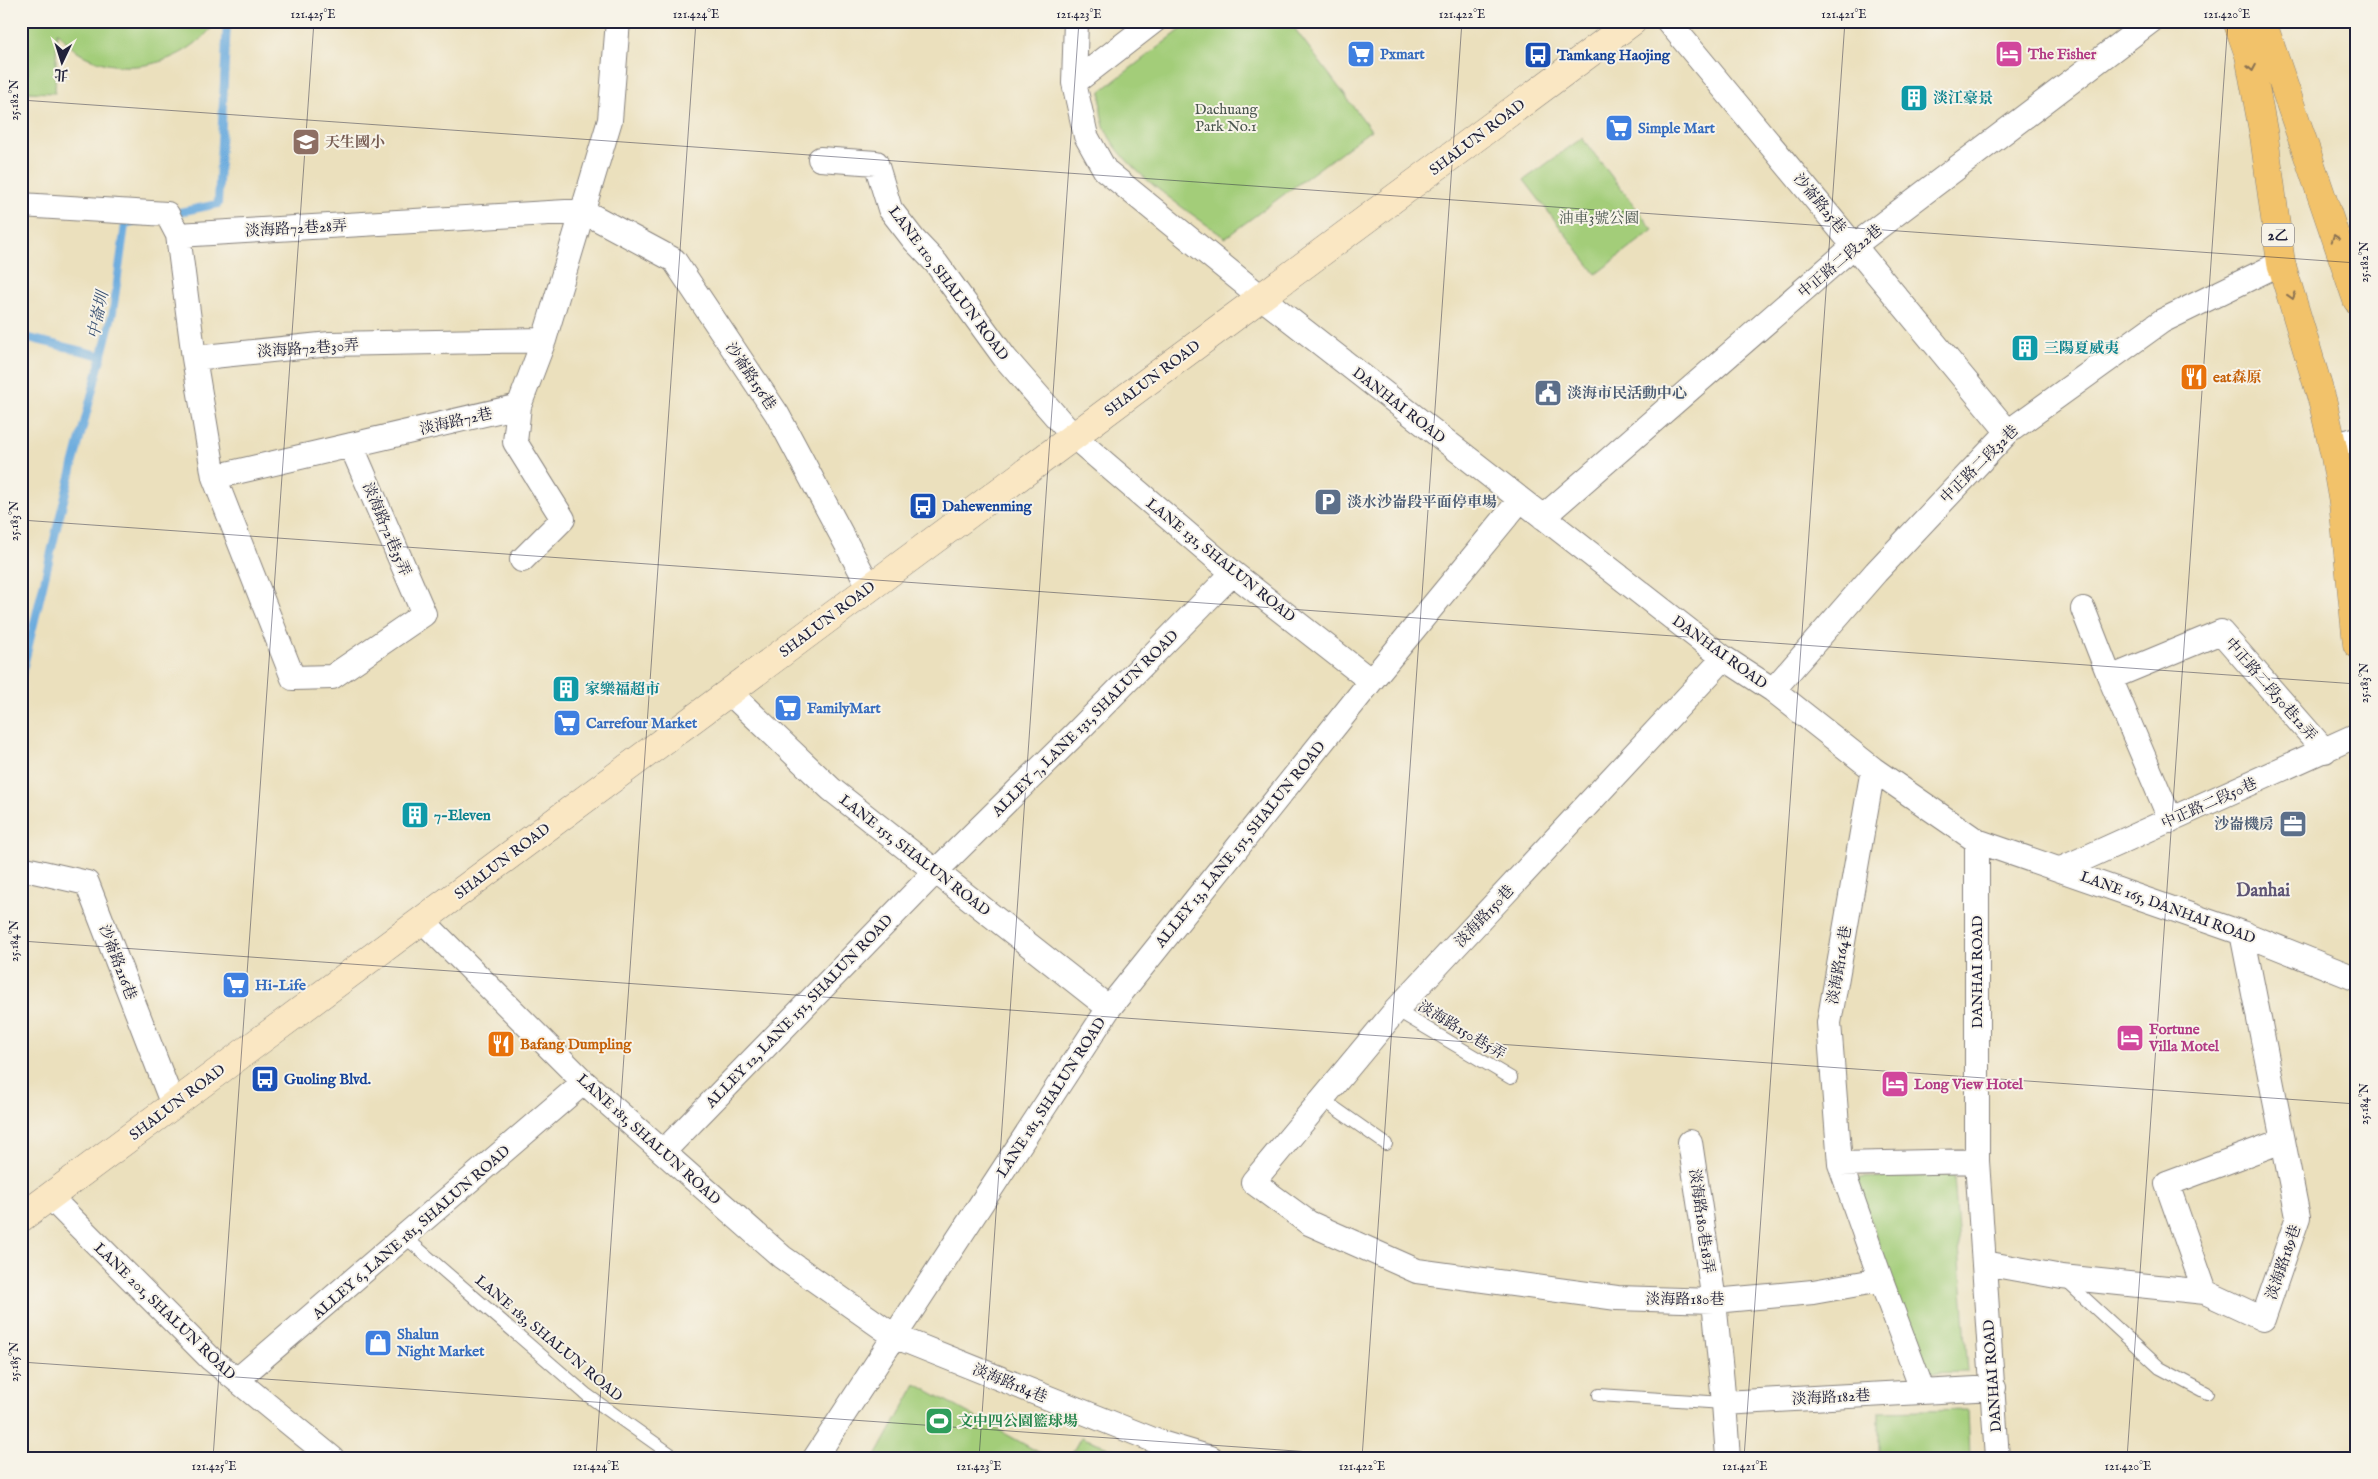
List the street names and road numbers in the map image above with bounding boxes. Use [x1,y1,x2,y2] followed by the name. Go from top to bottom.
[1426,95,1529,180] street label: SHALUN ROAD
[1789,169,1850,237] street label: 沙崙路25巷
[884,202,1013,364] street label: LANE 110, SHALUN ROAD
[245,216,347,241] street label: 淡海路72巷28弄
[1794,221,1886,302] street label: 中正路二段22巷
[2262,224,2294,246] road number: 2乙
[256,335,360,362] street label: 淡海路72巷30弄
[1101,336,1204,421] street label: SHALUN ROAD
[721,339,780,414] street label: 沙崙路156巷
[1348,363,1449,448] street label: DANHAI ROAD
[418,404,494,439] street label: 淡海路72巷
[1936,421,2022,507] street label: 中正路二段32巷
[358,479,415,579] street label: 淡海路72巷35弄
[1142,494,1299,627] street label: LANE 131, SHALUN ROAD
[776,577,879,662] street label: SHALUN ROAD
[1668,612,1771,693] street label: DANHAI ROAD
[987,626,1183,821] street label: ALLEY 7, LANE 131, SHALUN ROAD
[2221,634,2321,745] street label: 中正路二段50巷12弄
[1150,737,1330,952] street label: ALLEY 13, LANE 151, SHALUN ROAD
[2158,774,2260,833] street label: 中正路二段50巷
[835,790,994,920] street label: LANE 151, SHALUN ROAD
[451,819,554,904] street label: SHALUN ROAD
[2078,867,2258,948] street label: LANE 165, DANHAI ROAD
[1451,881,1518,951] street label: 淡海路150巷
[701,911,897,1113] street label: ALLEY 12, LANE 151, SHALUN ROAD
[1968,916,1987,1028] street label: DANHAI ROAD
[95,922,141,1002] street label: 沙崙路216巷
[1823,924,1856,1006] street label: 淡海路164巷
[1415,997,1509,1064] street label: 淡海路150巷5弄
[993,1014,1110,1181] street label: LANE 181, SHALUN ROAD
[126,1060,229,1145] street label: SHALUN ROAD
[573,1070,725,1209] street label: LANE 181, SHALUN ROAD
[308,1141,514,1324] street label: ALLEY 6, LANE 181, SHALUN ROAD
[1685,1168,1718,1275] street label: 淡海路180巷18弄
[2262,1222,2305,1302] street label: 淡海路189巷
[90,1239,240,1384] street label: LANE 201, SHALUN ROAD
[471,1271,626,1406] street label: LANE 183, SHALUN ROAD
[1646,1290,1724,1309] street label: 淡海路180巷
[1979,1319,2006,1433] street label: DANHAI ROAD
[970,1360,1050,1407] street label: 淡海路184巷
[1791,1386,1871,1409] street label: 淡海路182巷

